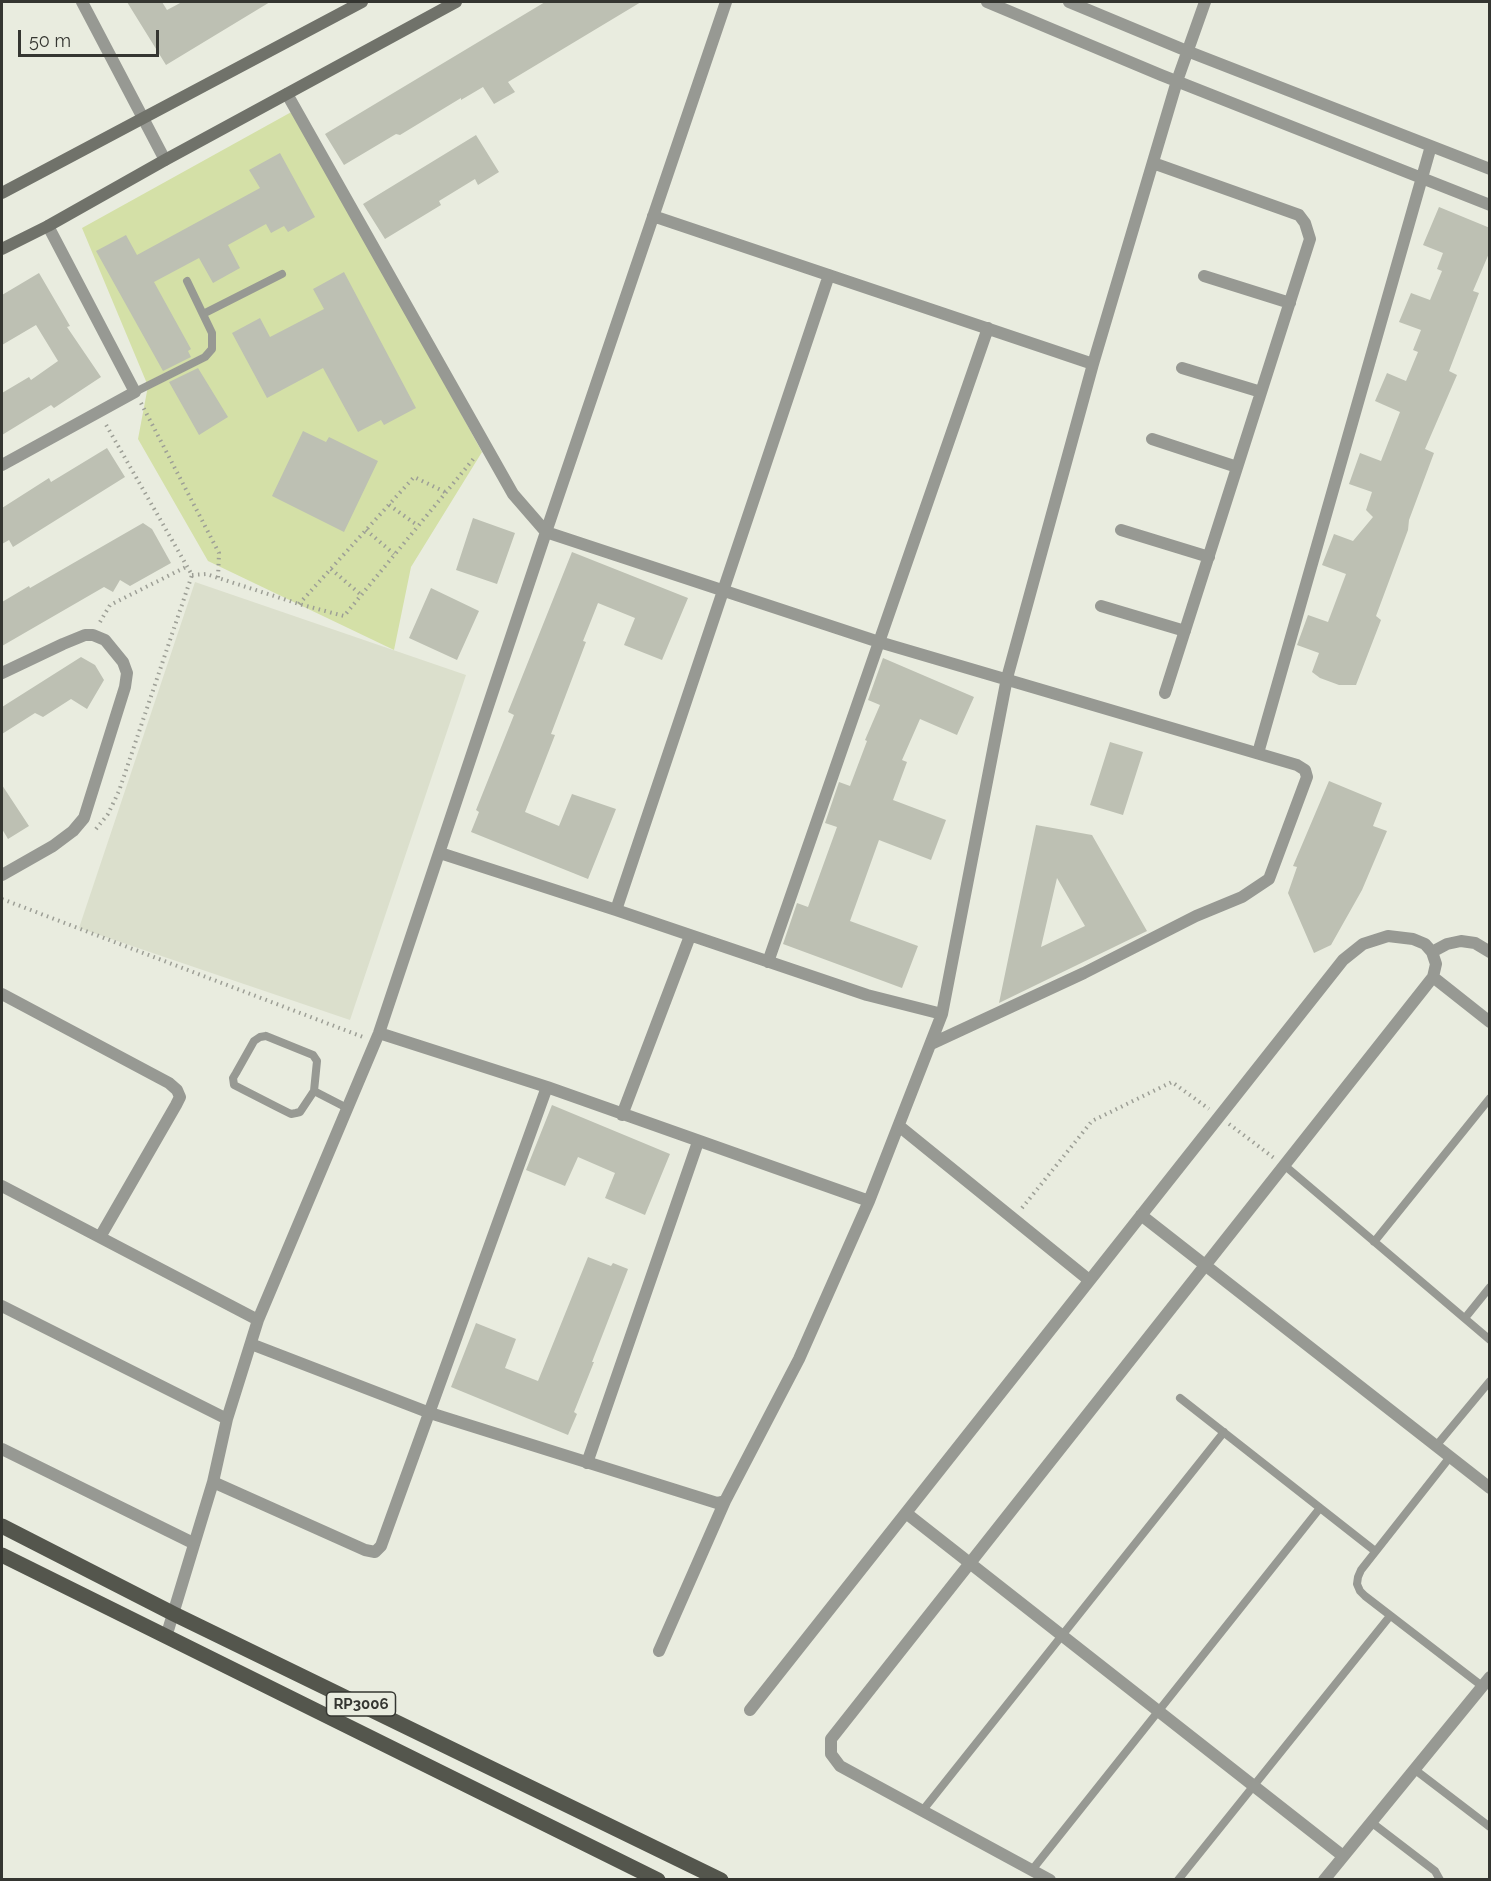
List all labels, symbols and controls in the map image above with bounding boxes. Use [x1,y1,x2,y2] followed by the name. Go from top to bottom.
[21,18,162,56] scale bar
[29,30,71,51] text: 50 m
[326,1692,395,1716] road number: RP3006

